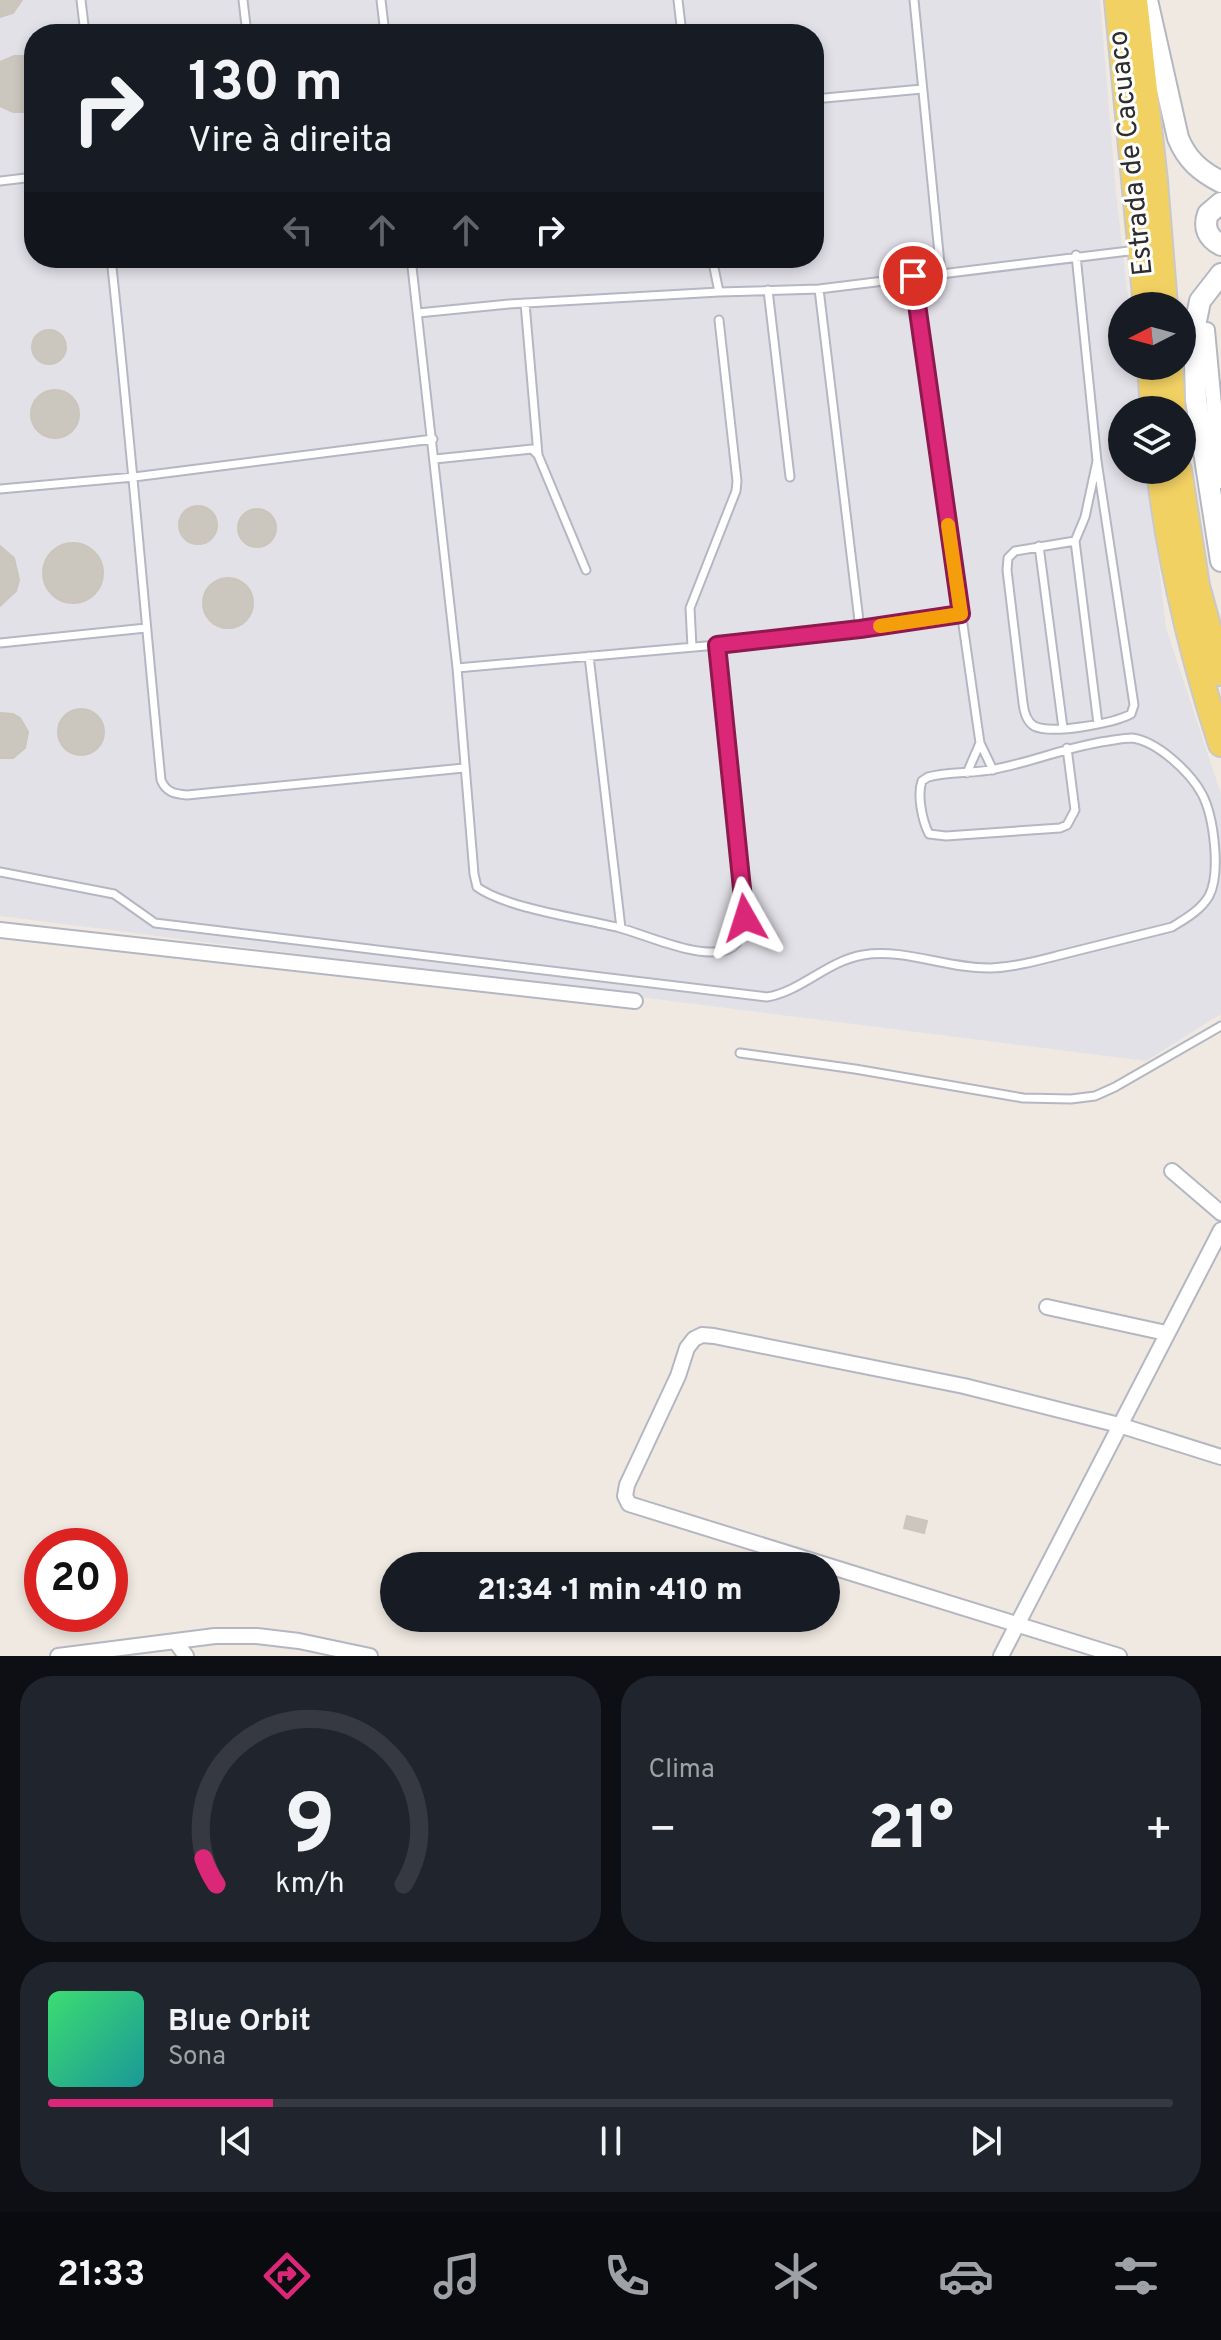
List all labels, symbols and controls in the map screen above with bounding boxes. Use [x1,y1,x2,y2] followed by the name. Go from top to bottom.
[1101,29,1163,277] street label: Estrada de Cacuaco
[188,50,343,120] text: 130 m
[56,56,160,160] icon: right
[188,119,392,165] text: Vire à direita
[276,208,320,252] icon: left
[360,208,404,252] icon: ahead
[444,208,488,252] icon: ahead
[528,208,572,252] icon: right
[879,242,947,310] pin
[891,254,935,298] icon: arrive
[1108,292,1196,380] north arrow
[1108,292,1196,484] map controls
[1108,396,1196,484] button: layers
[703,876,787,960] position arrow
[24,1528,128,1632] speed limit sign: 20
[477,1573,743,1610] text: 21:34 · 1 min · 410 m
[649,1754,715,1787] text: Clima
[285,1778,336,1883] text: 9
[868,1794,954,1870] text: 21°
[649,1804,677,1860] text: −
[1145,1804,1173,1860] text: +
[276,1867,345,1903] text: km/h
[168,2004,311,2041] text: Blue Orbit
[168,2041,226,2074] text: Sona
[214,2119,258,2163] icon: previous
[589,2119,633,2163] icon: pause
[964,2119,1008,2163] icon: next
[259,2248,315,2304] icon: directions
[429,2248,485,2304] icon: music
[599,2248,655,2304] icon: phone
[768,2248,824,2304] icon: climate
[938,2248,994,2304] icon: car
[1108,2248,1164,2304] icon: filters
[57,2253,145,2299] text: 21:33

